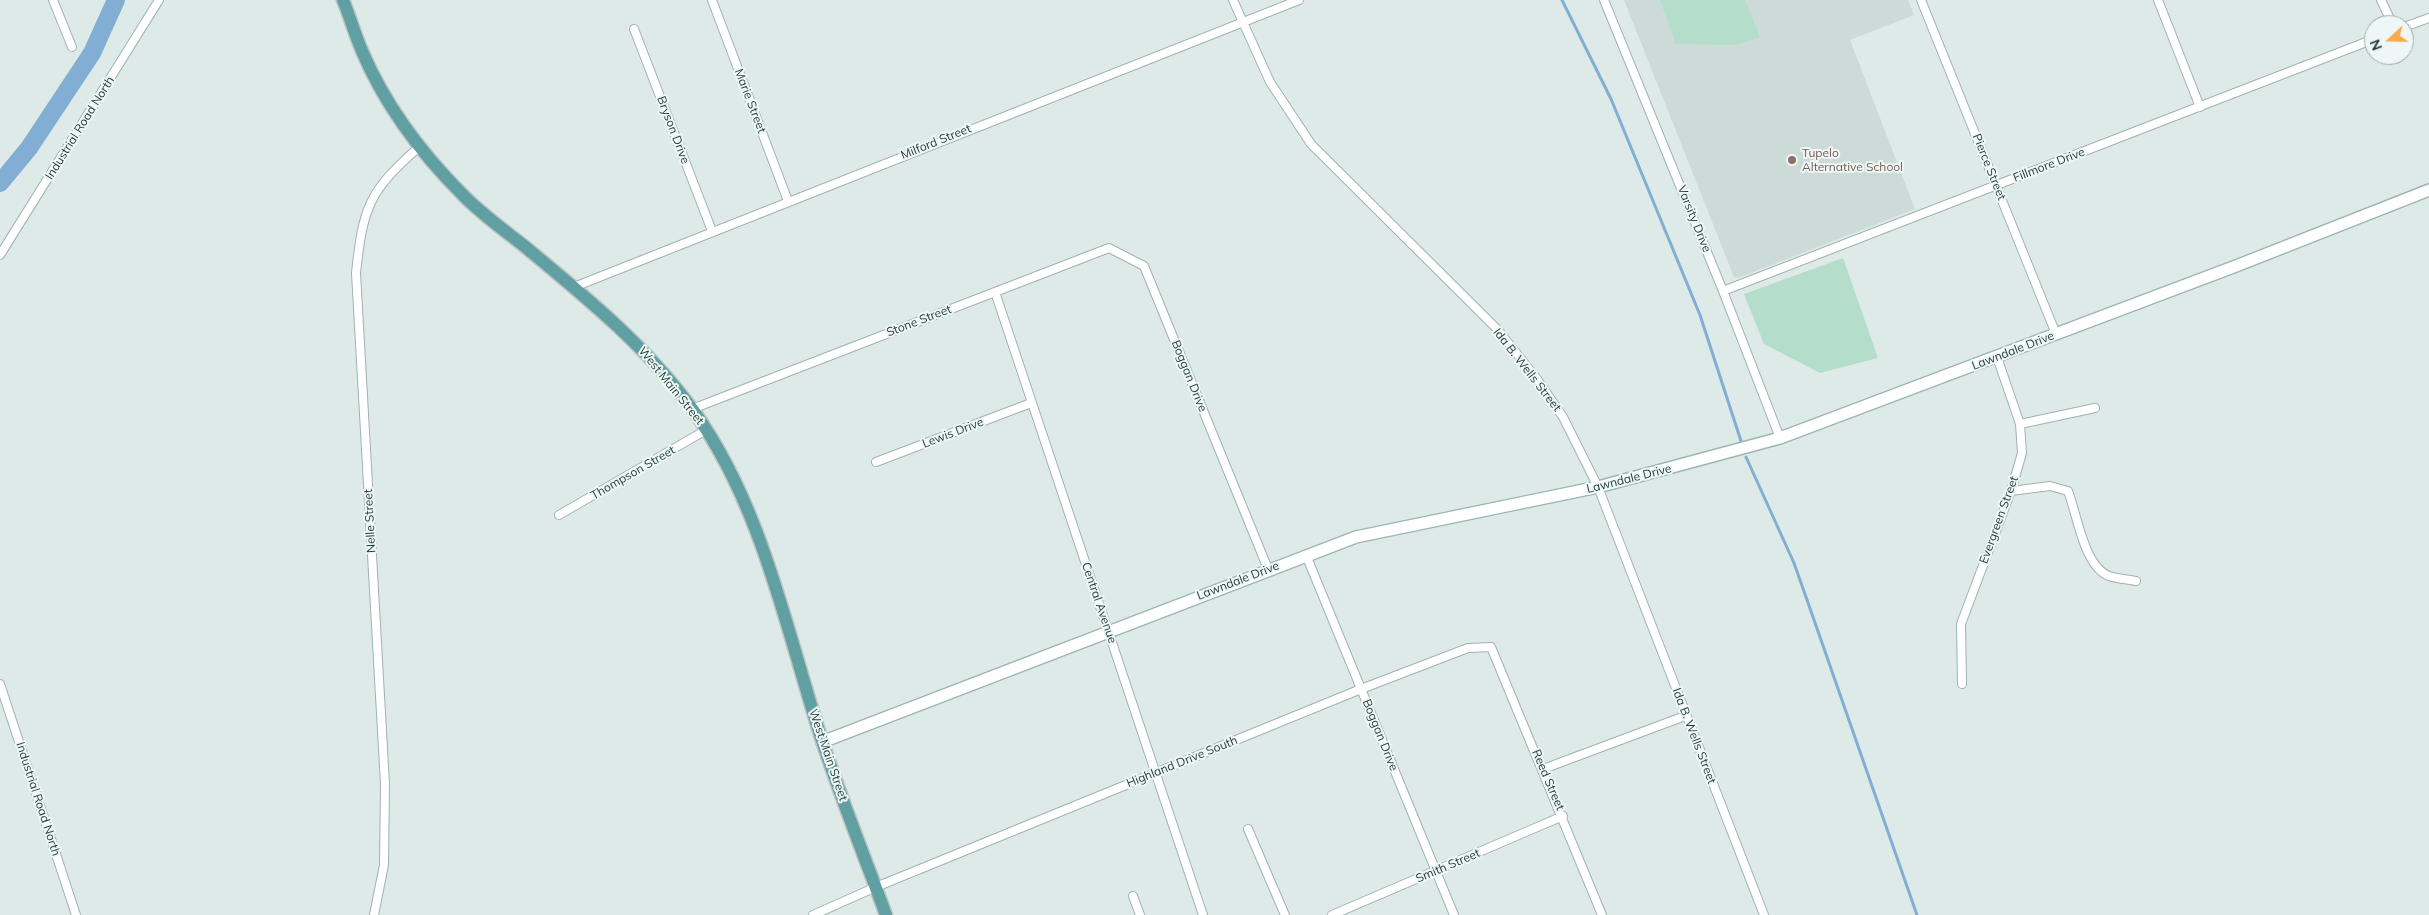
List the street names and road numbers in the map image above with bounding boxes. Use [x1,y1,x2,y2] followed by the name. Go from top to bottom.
[731,67,769,135] street label: Marie Street
[42,74,118,182] street label: Industrial Road North
[654,94,692,166] street label: Bryson Drive
[899,121,973,163] street label: Milford Street
[1969,132,2009,202] street label: Pierce Street
[2011,145,2087,185] street label: Fillmore Drive
[1674,183,1714,255] street label: Varsity Drive
[885,302,953,340] street label: Stone Street
[1490,325,1564,415] street label: Ida B. Wells Street
[1970,329,2056,373] street label: Lawndale Drive
[1168,338,1210,414] street label: Boggan Drive
[635,344,707,428] street label: West Main Street
[920,415,986,451] street label: Lewis Drive
[588,443,678,503] street label: Thompson Street
[1585,461,1673,497] street label: Lawndale Drive
[1977,474,2021,566] street label: Evergreen Street
[361,489,379,553] street label: Nelle Street
[1195,559,1281,603] street label: Lawndale Drive
[1078,561,1120,645] street label: Central Avenue
[1669,686,1719,786] street label: Ida B. Wells Street
[1359,697,1401,773] street label: Boggan Drive
[806,707,850,803] street label: West Main Street
[1124,733,1240,791] street label: Highland Drive South
[13,740,63,858] street label: Industrial Road North
[1529,747,1567,813] street label: Reed Street
[1414,846,1482,886] street label: Smith Street

